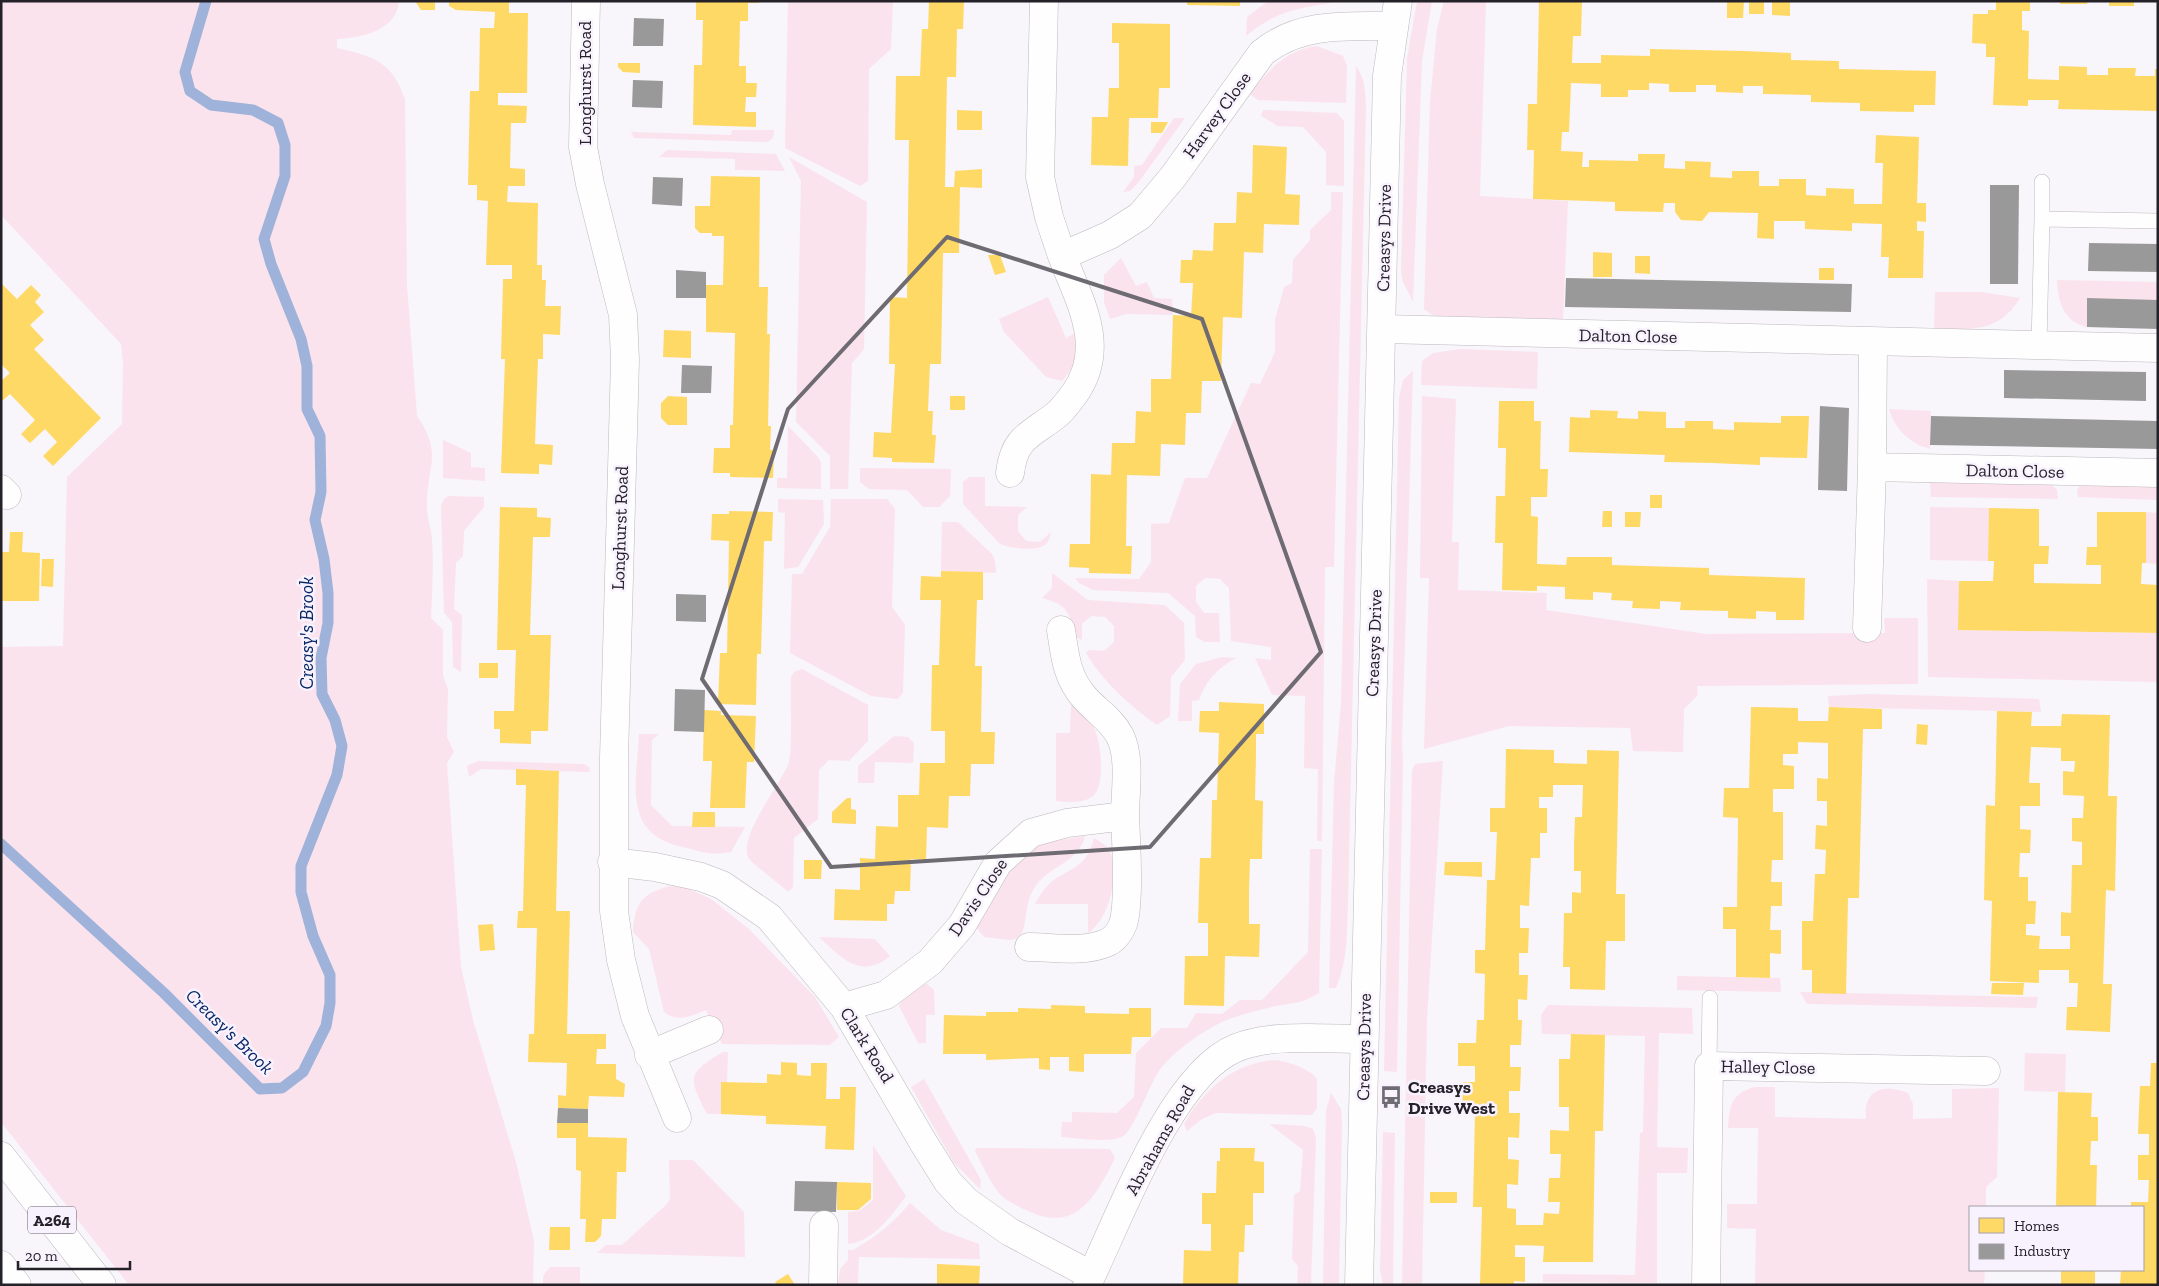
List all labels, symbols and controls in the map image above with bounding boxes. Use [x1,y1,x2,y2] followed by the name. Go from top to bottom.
[574,21,596,145] street label: Longhurst Road
[1178,67,1256,163] street label: Harvey Close
[1372,184,1396,292] street label: Creasys Drive
[1579,324,1677,348] street label: Dalton Close
[1966,459,2064,483] street label: Dalton Close
[607,465,633,591] street label: Longhurst Road
[295,576,318,690] water label: Creasy's Brook
[1361,589,1387,697] street label: Creasys Drive
[944,854,1012,940] street label: Davis Close
[181,984,278,1079] water label: Creasy's Brook
[1352,993,1376,1101] street label: Creasys Drive
[835,1003,899,1087] street label: Clark Road
[1720,1055,1816,1079] street label: Halley Close
[1408,1076,1496,1119] place label: Creasys Drive West
[1121,1081,1199,1199] street label: Abrahams Road
[1378,1084,1404,1110] bus stop icon: Creasys Drive West
[28,1206,76,1234] road number: A264
[1969,1206,2144,1271] legend
[2014,1217,2059,1235] text: Homes
[18,1238,130,1270] scale bar
[2014,1242,2071,1260] text: Industry
[25,1247,58,1265] text: 20 m

